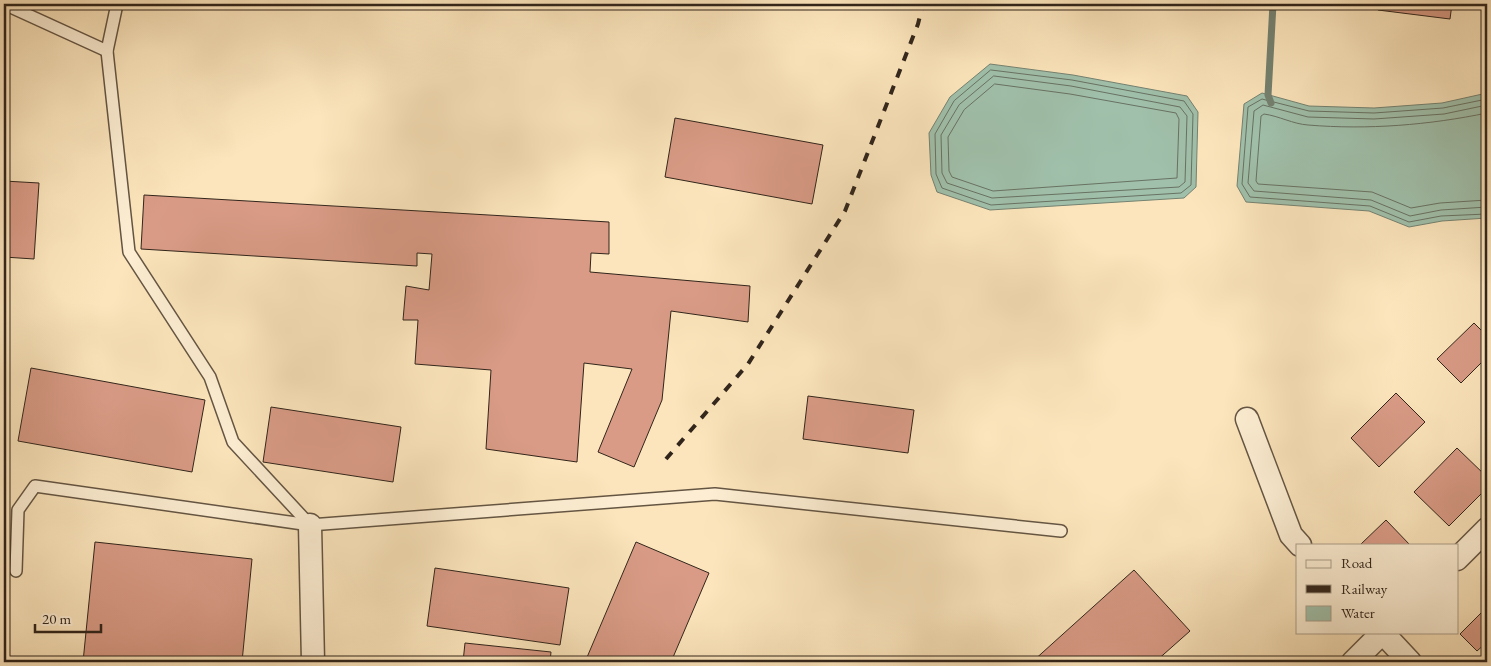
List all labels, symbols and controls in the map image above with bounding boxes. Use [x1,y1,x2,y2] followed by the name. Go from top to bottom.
[1296,544,1458,634] legend
[1341,553,1373,572] text: Road
[1341,579,1388,598] text: Railway
[35,601,101,633] scale bar
[1341,603,1375,622] text: Water
[42,609,71,628] text: 20 m

